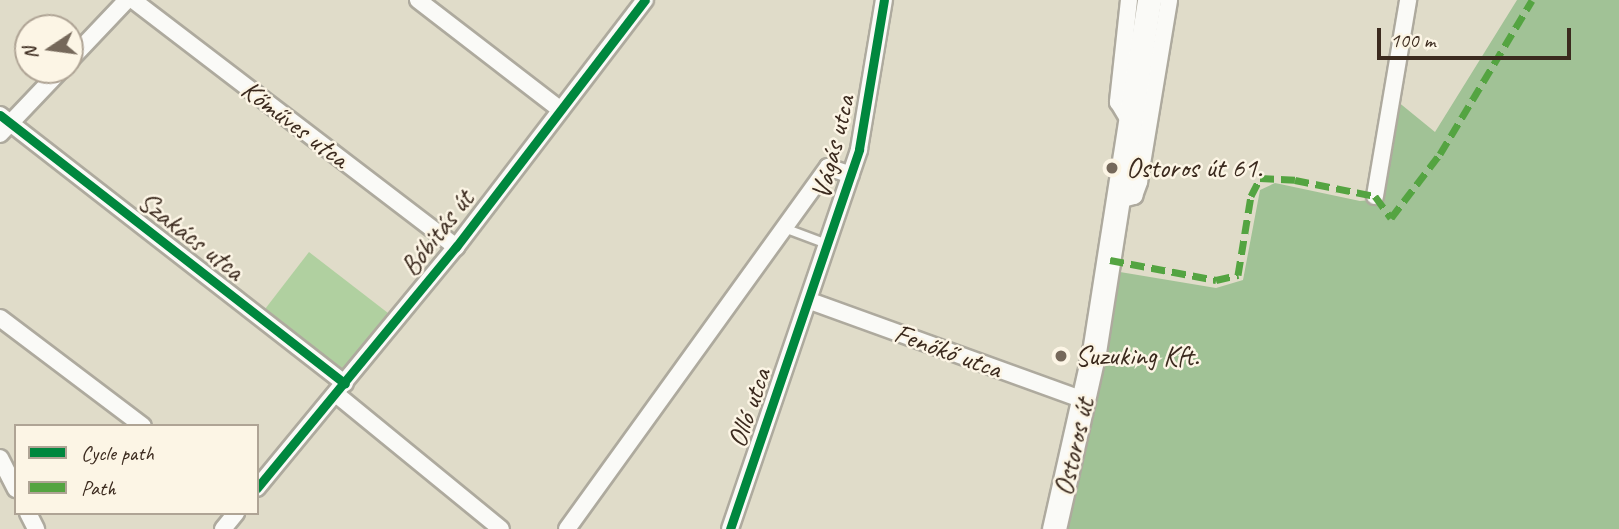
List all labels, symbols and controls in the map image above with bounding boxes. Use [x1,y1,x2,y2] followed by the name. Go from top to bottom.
[14,14,84,84] north arrow
[1381,14,1575,58] scale bar
[1390,27,1435,53] text: 100 m
[17,45,44,62] text: N
[235,73,355,175] street label: Kőműves utca
[804,92,862,202] street label: Vágás utca
[1126,151,1262,185] place label: Ostoros út 61.
[1104,160,1120,176] marker: Ostoros út 61.
[132,184,250,288] street label: Szakács utca
[393,184,481,282] street label: Bóbitás út
[890,316,1006,386] street label: Fenőkő utca
[1075,339,1199,373] place label: Suzuking Kft.
[1053,348,1069,364] marker: Suzuking Kft.
[720,364,778,452] street label: Olló utca
[1047,395,1101,499] street label: Ostoros út
[14,424,259,515] legend
[81,440,154,466] text: Cycle path
[81,475,116,501] text: Path

